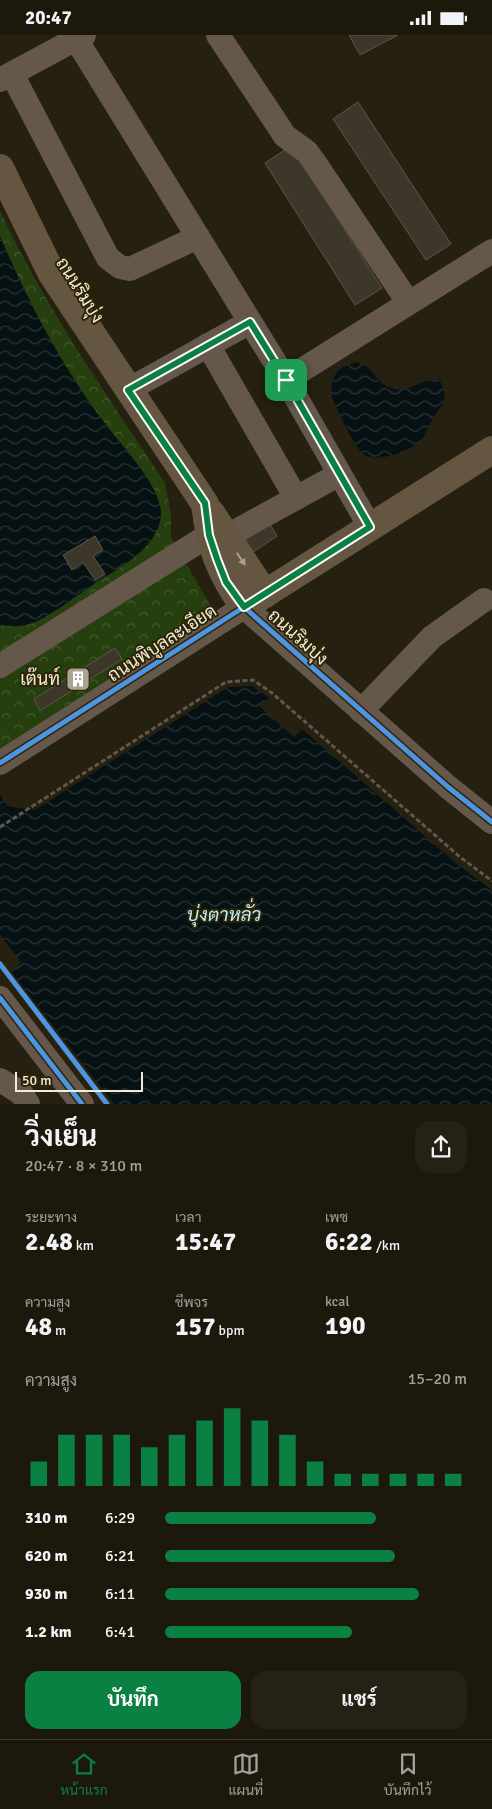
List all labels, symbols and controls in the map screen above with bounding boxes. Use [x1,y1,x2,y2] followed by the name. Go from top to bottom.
[25,6,72,30] text: 20:47
[50,253,110,327] street label: ถนนริมบุ่ง
[265,359,307,401] pin
[272,366,300,394] icon: arrive
[237,552,246,566] one-way arrow
[102,598,222,688] street label: ถนนพิบูลละเอียด
[263,604,333,670] street label: ถนนริมบุ่ง
[20,666,60,690] place label: เต๊นท์
[65,666,91,692] building icon: เต๊นท์
[187,898,261,927] water label: บุ่งตาหลั่ว
[15,1069,142,1092] scale bar
[22,1072,51,1089] text: 50 m
[25,1120,97,1154] text: วิ่งเย็น
[415,1121,467,1173] button: share
[25,1156,142,1176] text: 20:47 · 8 × 310 m
[25,1209,77,1226] text: ระยะทาง
[175,1209,201,1226] text: เวลา
[325,1209,348,1226] text: เพซ
[25,1226,73,1257] text: 2.48
[175,1226,236,1257] text: 15:47
[325,1226,373,1257] text: 6:22
[73,1237,94,1254] text: km
[373,1237,400,1254] text: /km
[325,1293,350,1310] text: kcal
[25,1294,70,1311] text: ความสูง
[175,1294,208,1311] text: ชีพจร
[325,1310,366,1341] text: 190
[25,1311,52,1342] text: 48
[175,1311,216,1342] text: 157
[52,1322,66,1339] text: m
[216,1322,245,1339] text: bpm
[408,1369,467,1389] text: 15–20 m
[25,1371,77,1391] text: ความสูง
[25,1508,67,1528] text: 310 m
[105,1508,135,1528] text: 6:29
[25,1546,67,1566] text: 620 m
[105,1546,135,1566] text: 6:21
[25,1584,67,1604] text: 930 m
[105,1584,135,1604] text: 6:11
[25,1622,72,1642] text: 1.2 km
[105,1622,135,1642] text: 6:41
[25,1671,241,1729] button: บันทึก
[251,1671,467,1729] button: แชร์
[60,1750,108,1799] tab: หน้าแรก
[228,1750,263,1799] tab: แผนที่
[384,1750,432,1799] tab: บันทึกไว้

